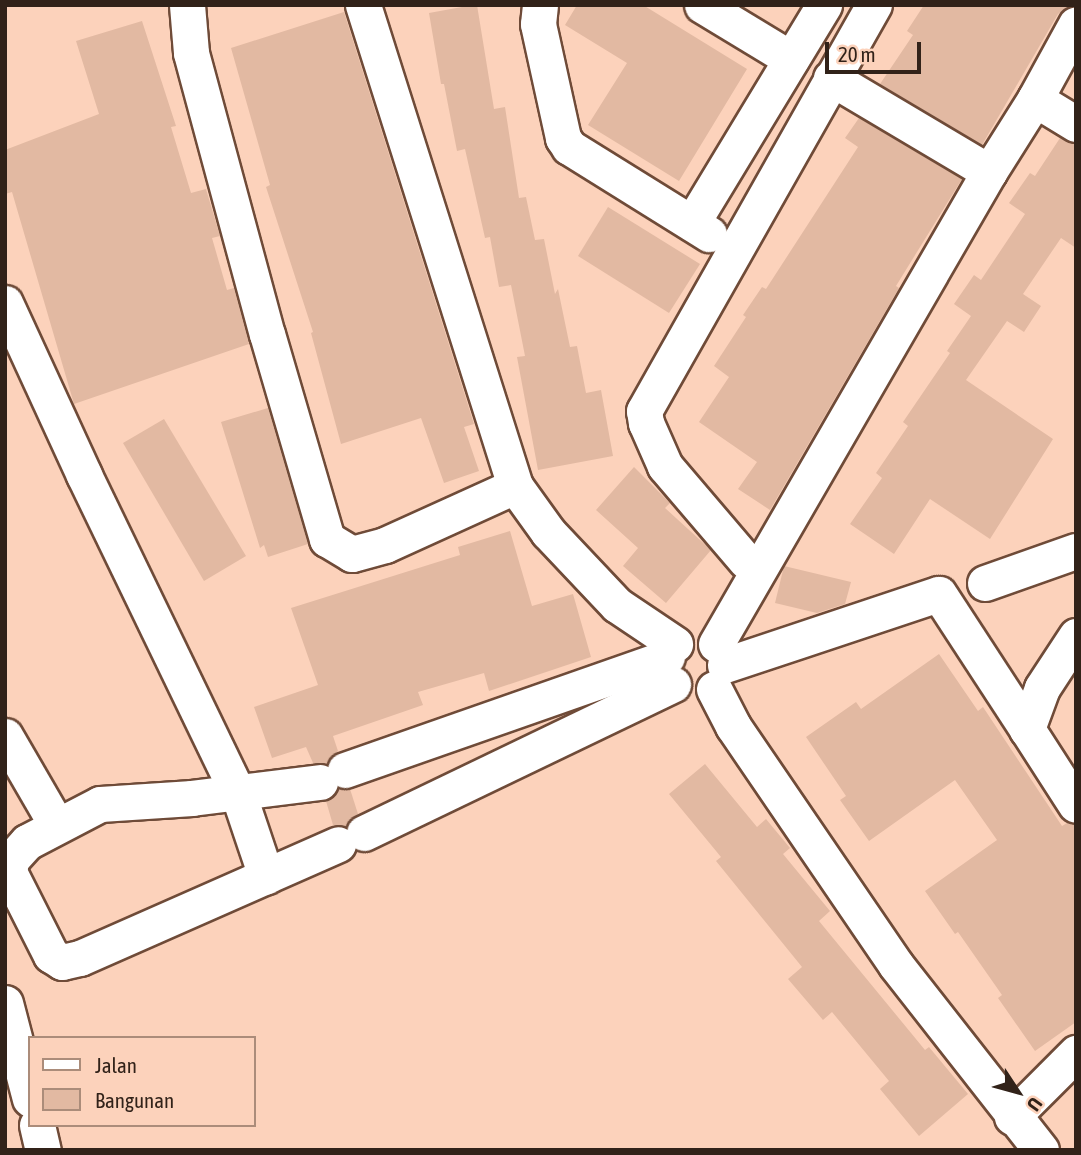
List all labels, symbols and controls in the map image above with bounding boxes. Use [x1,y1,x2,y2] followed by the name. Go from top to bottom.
[829,28,925,72] scale bar
[838,42,876,66] text: 20 m
[28,1036,256,1127] legend
[95,1053,137,1077] text: Jalan
[983,1057,1053,1127] north arrow
[95,1088,174,1112] text: Bangunan
[1023,1093,1047,1115] text: U

